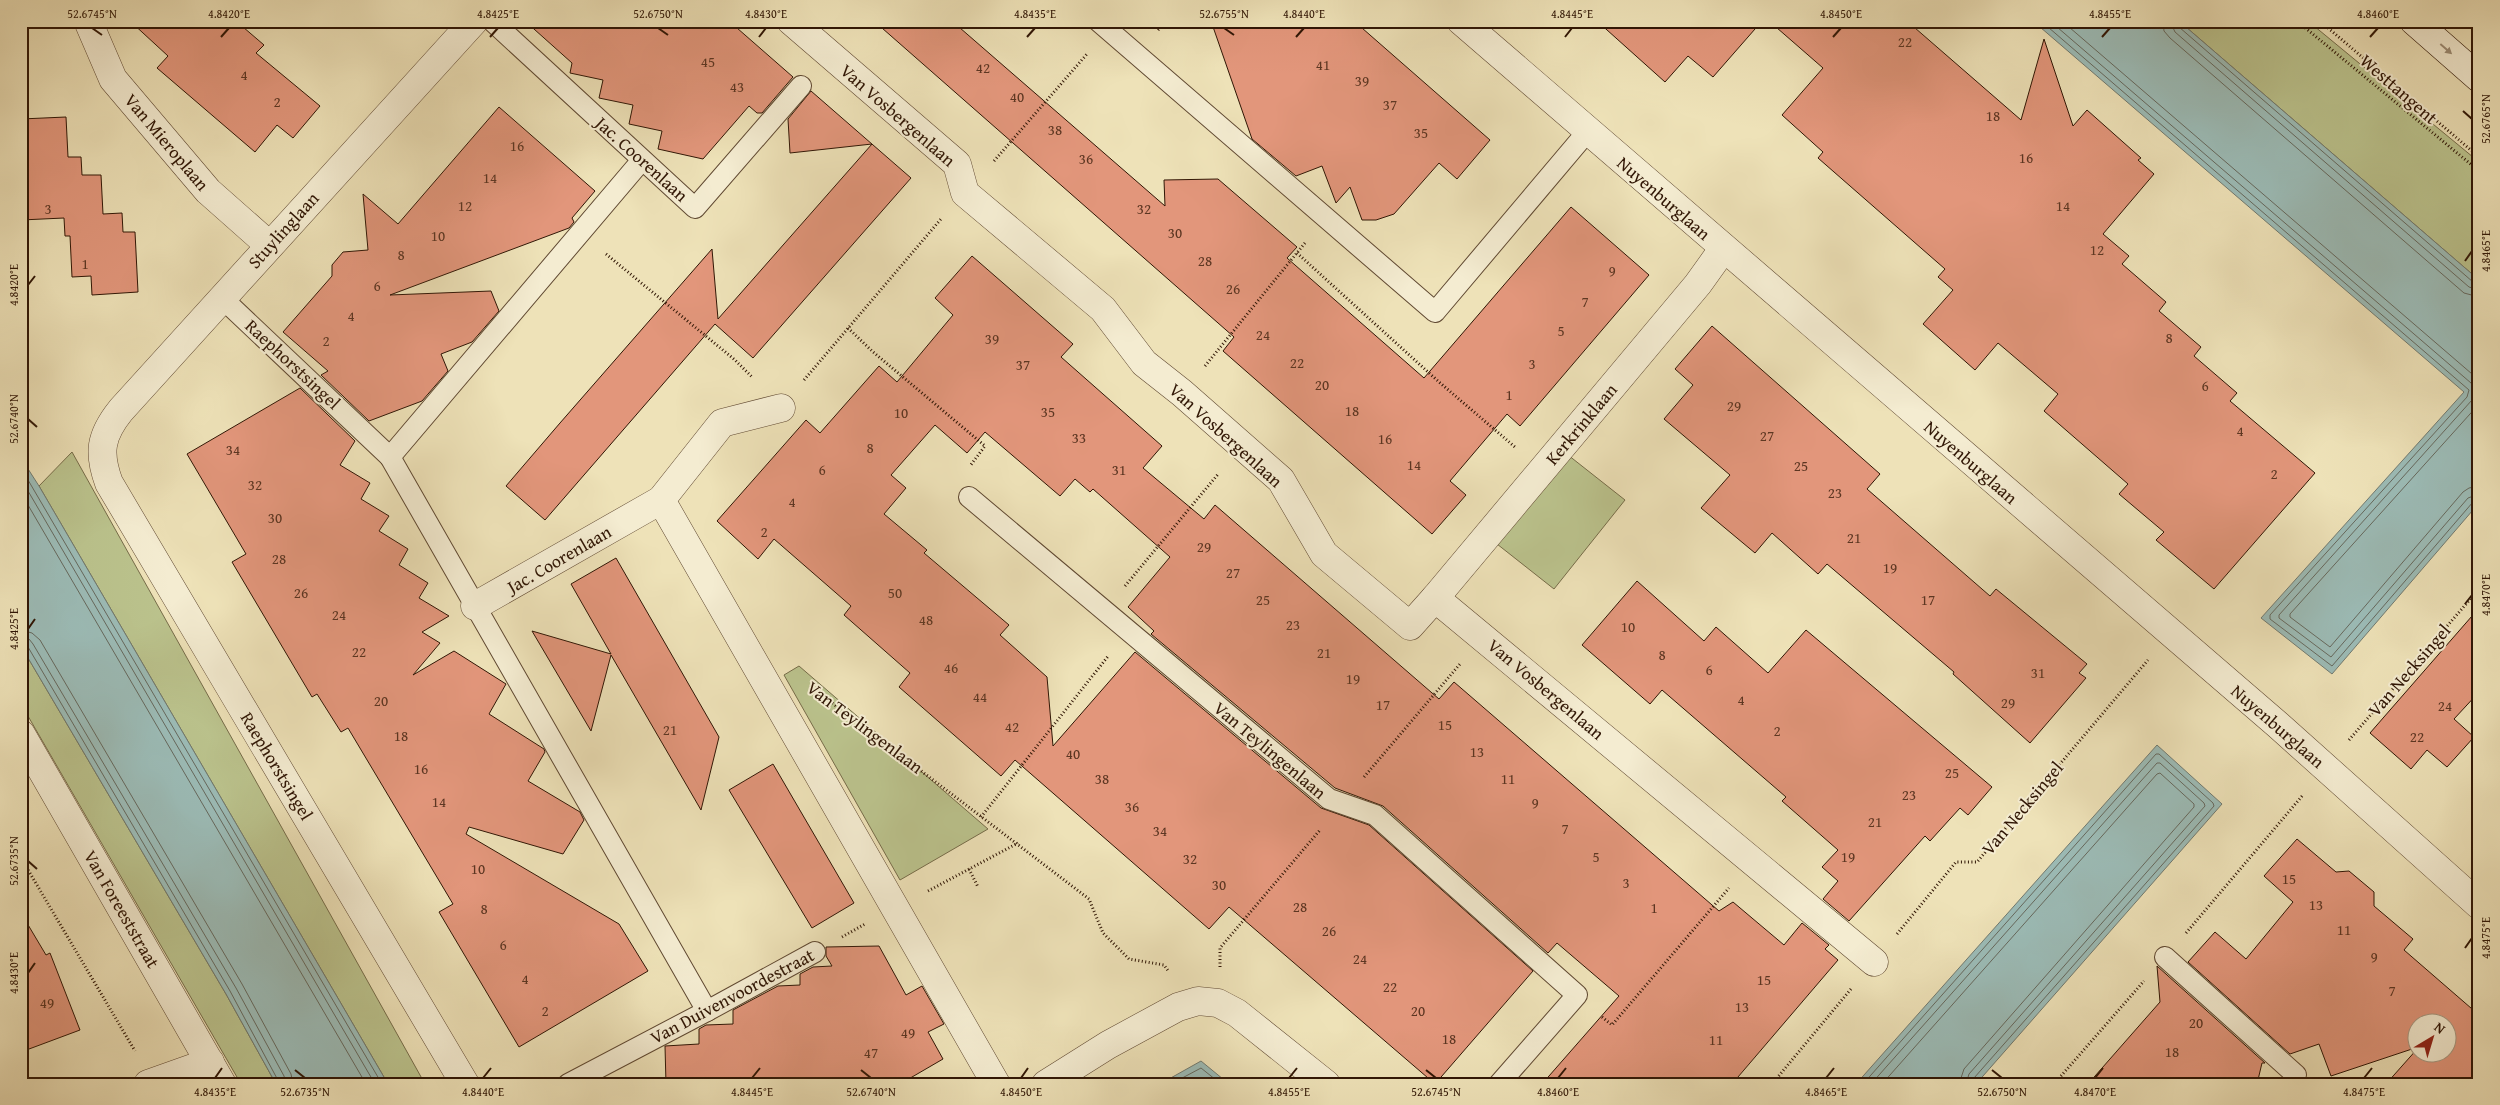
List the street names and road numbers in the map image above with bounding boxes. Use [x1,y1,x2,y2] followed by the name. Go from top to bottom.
[2354,48,2444,131] street label: Westtangent
[834,57,962,173] street label: Van Vosbergenlaan
[118,87,216,197] street label: Van Mieroplaan
[588,109,694,208] street label: Jac. Coorenlaan
[1611,150,1717,246] street label: Nuyenburglaan
[241,186,325,274] street label: Stuylinglaan
[239,313,347,415] street label: Raephorstsingel
[1163,376,1289,494] street label: Van Vosbergenlaan
[1539,377,1623,471] street label: Kerkrinklaan
[1918,414,2024,510] street label: Nuyenburglaan
[500,518,616,601] street label: Jac. Coorenlaan
[2361,618,2457,722] street label: Van Necksingel
[1482,632,1610,746] street label: Van Vosbergenlaan
[801,674,929,780] street label: Van Teylingenlaan
[2225,678,2331,774] street label: Nuyenburglaan
[1208,695,1332,805] street label: Van Teylingenlaan
[234,707,320,825] street label: Raephorstsingel
[1975,755,2069,861] street label: Van Necksingel
[77,845,167,974] street label: Van Foreeststraat
[645,941,819,1051] street label: Van Duivenvoordestraat

